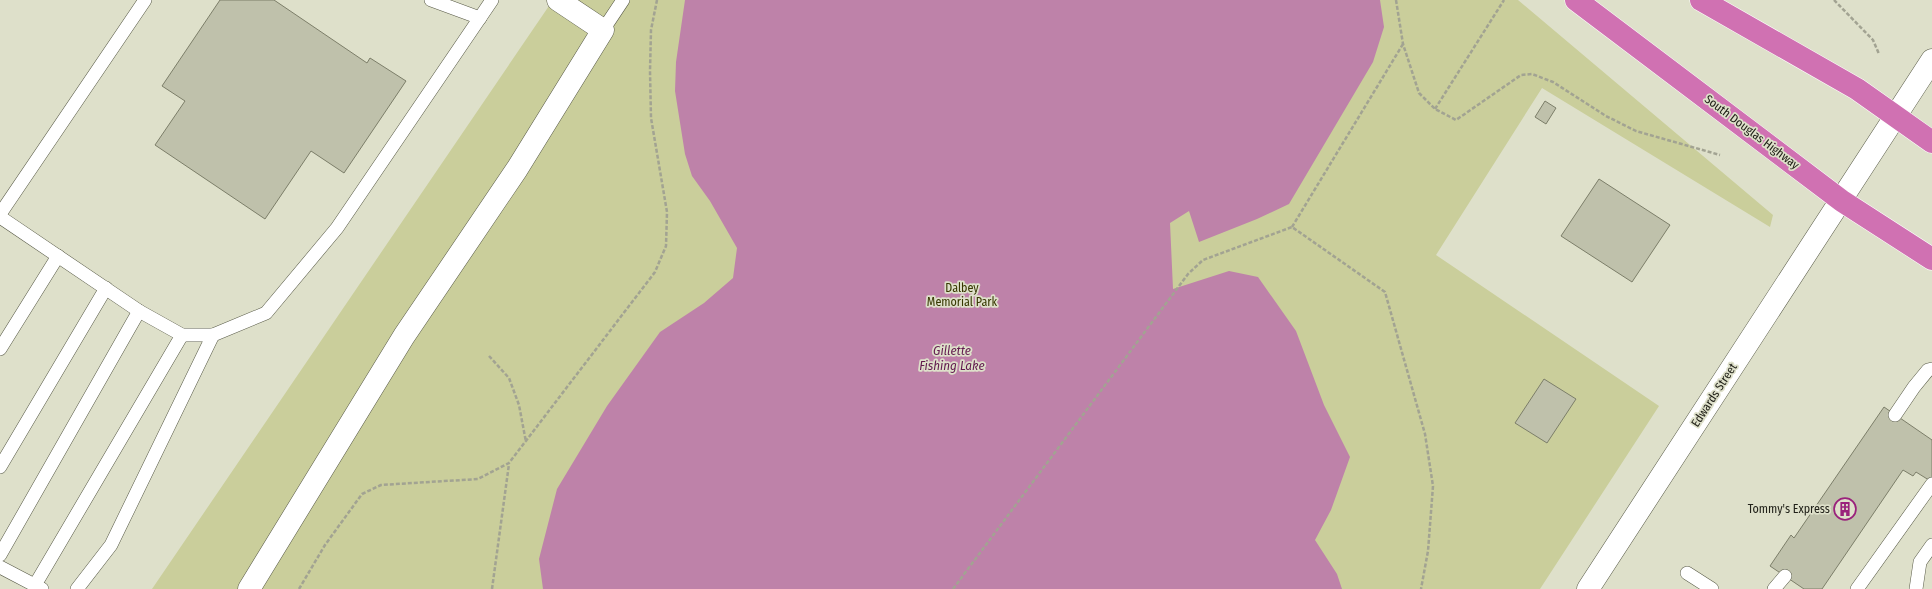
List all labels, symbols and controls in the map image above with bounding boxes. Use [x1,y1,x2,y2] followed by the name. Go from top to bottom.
[1702,92,1803,172] street label: South Douglas Highway
[927,281,998,309] park label: Dalbey Memorial Park
[919,343,985,373] water label: Gillette Fishing Lake
[1688,360,1740,429] street label: Edwards Street
[1832,496,1858,522] building icon: Tommy's Express
[1748,502,1830,516] place label: Tommy's Express

